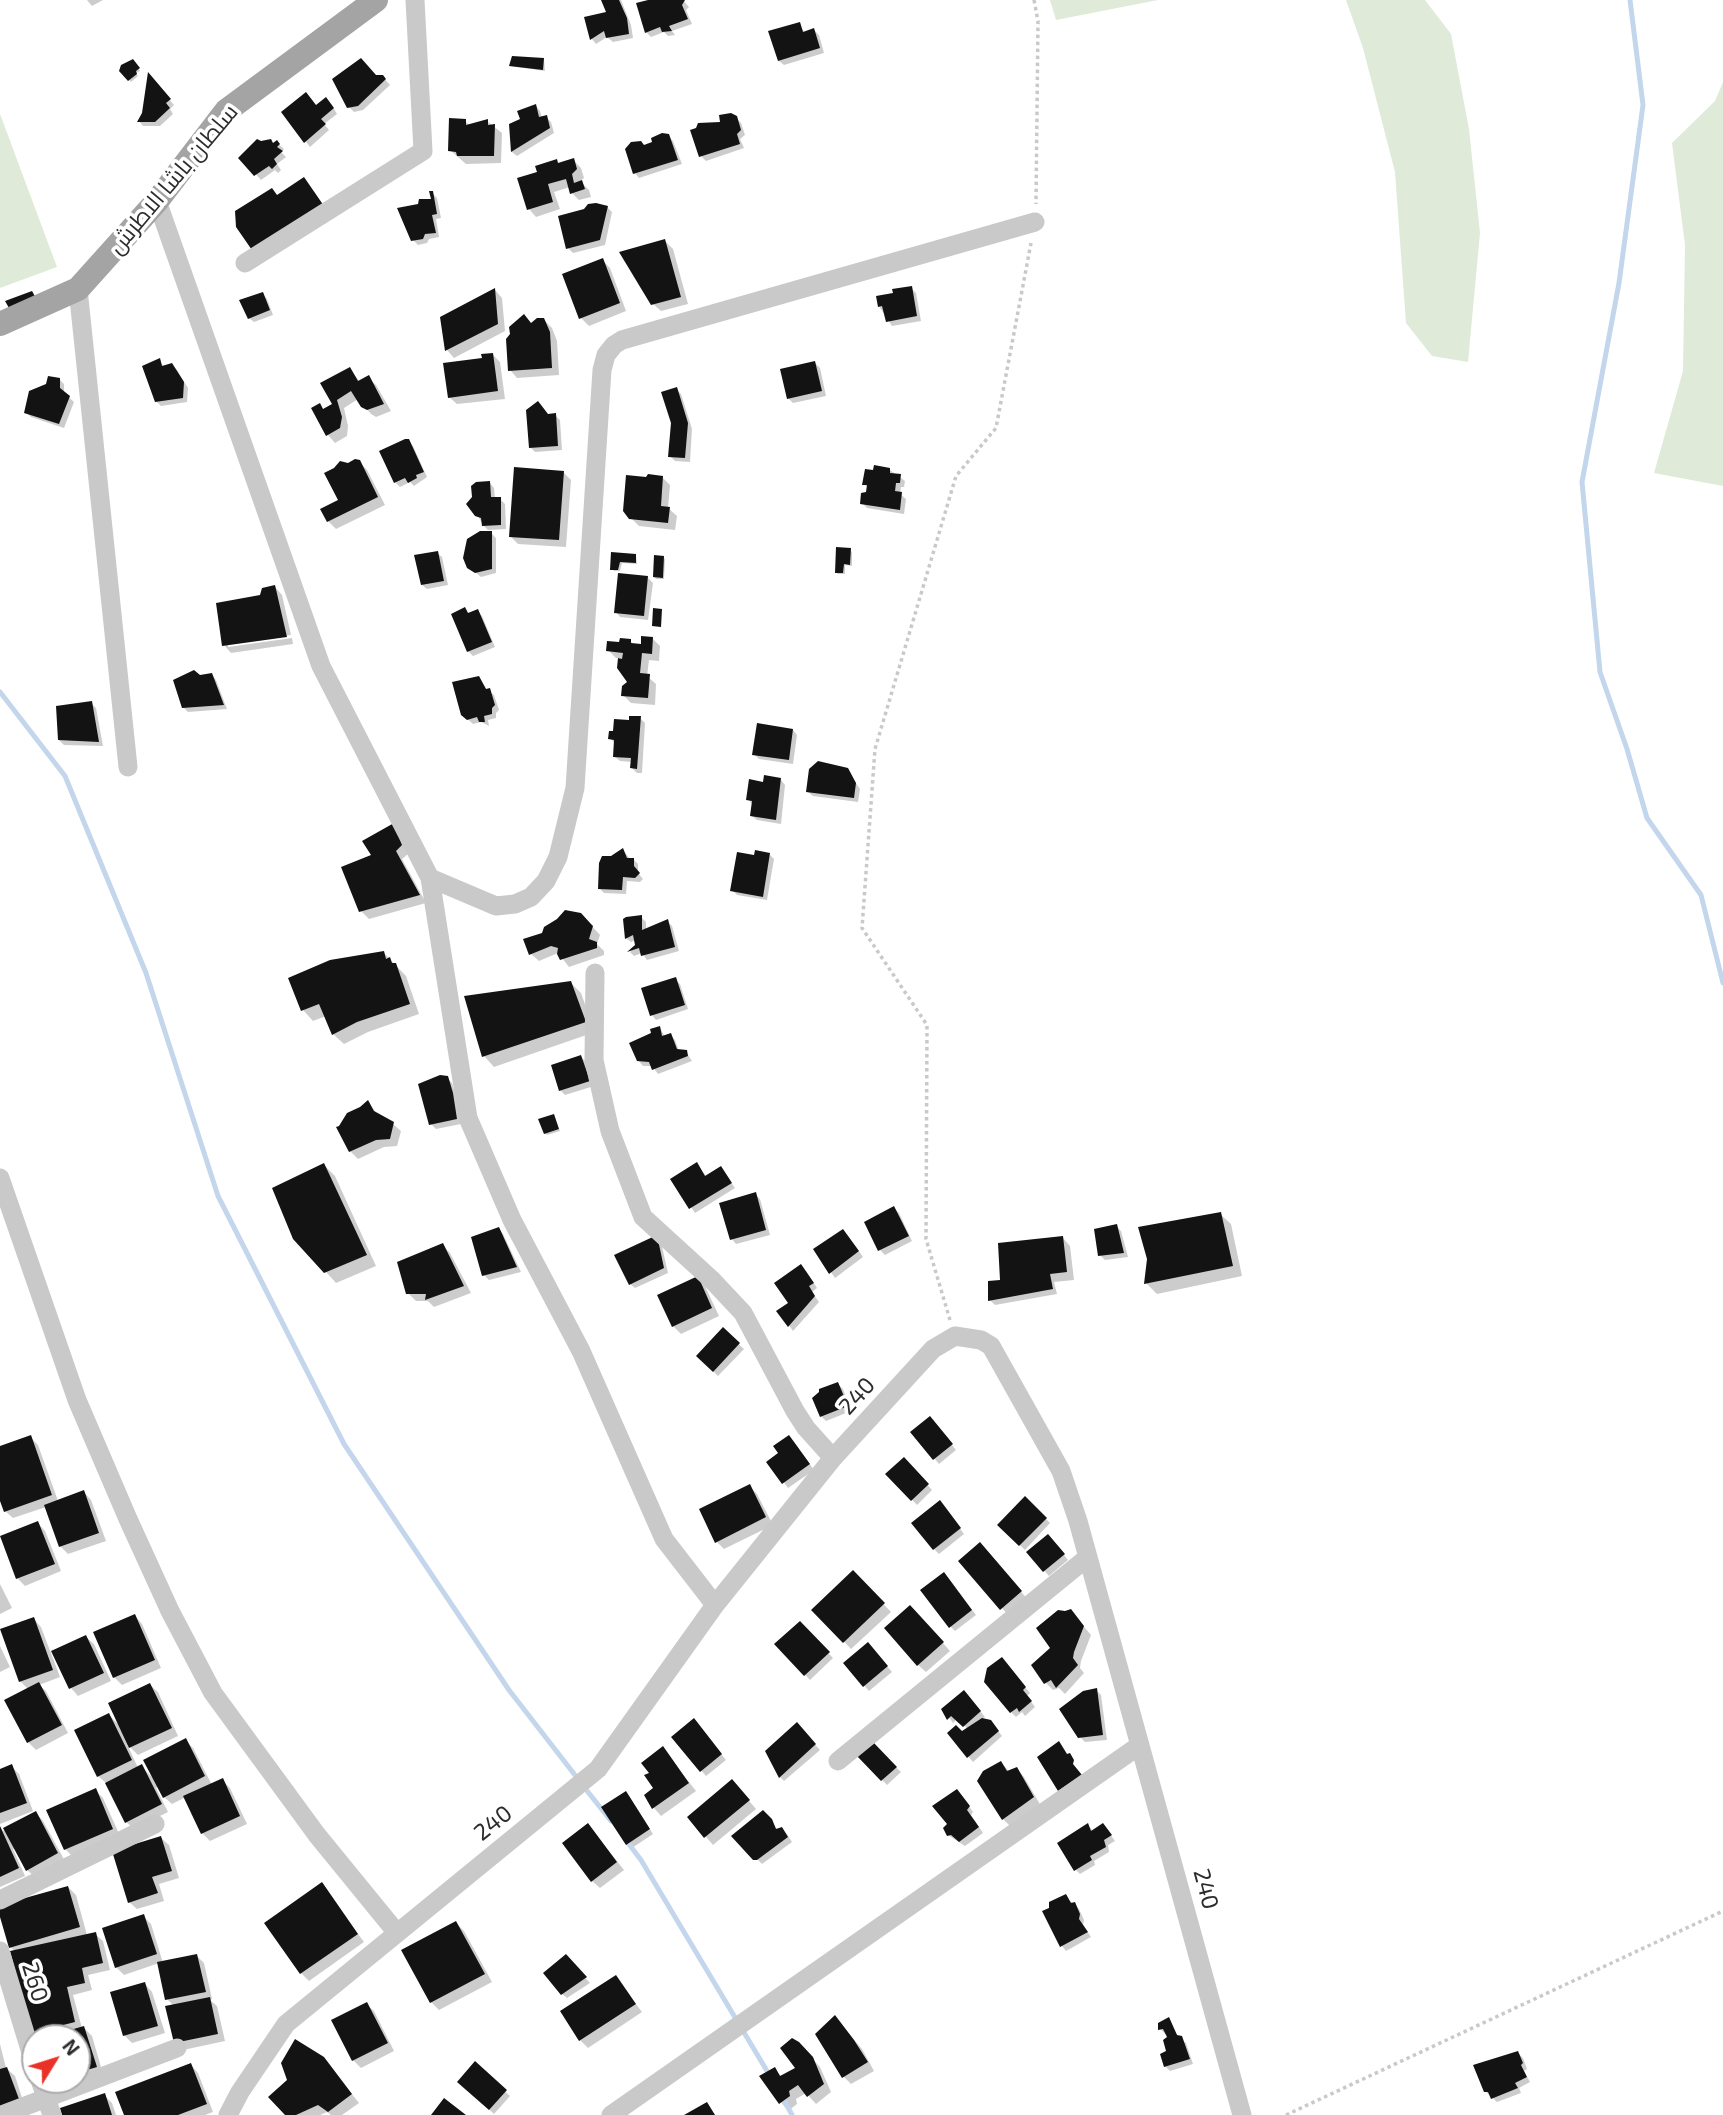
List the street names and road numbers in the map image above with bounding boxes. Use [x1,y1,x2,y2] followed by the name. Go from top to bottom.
[102,98,244,260] street label: سلطان باشا الاطرش
[833,1372,881,1420] street label: 240
[468,1799,518,1847] street label: 240
[1187,1866,1225,1912] street label: 240
[16,1959,54,2005] street label: 260

